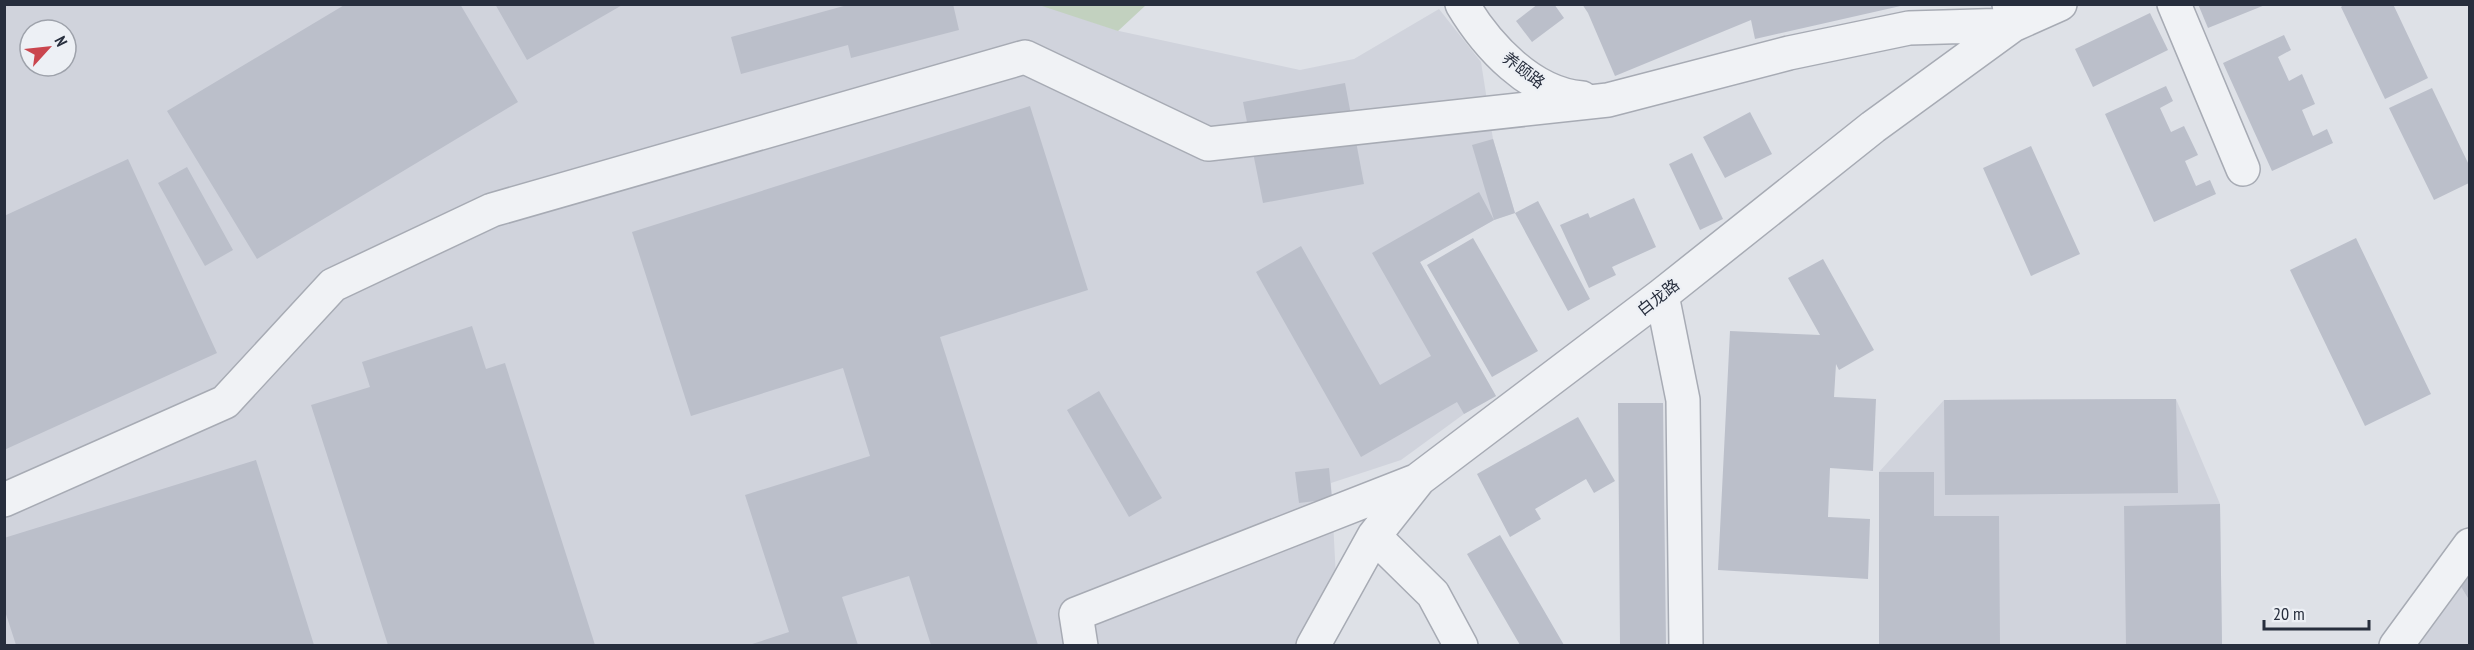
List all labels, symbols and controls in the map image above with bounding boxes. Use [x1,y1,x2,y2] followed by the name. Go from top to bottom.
[18,18,78,78] north arrow
[50,33,72,50] text: N
[1499,48,1549,92] street label: 养颐路
[1633,274,1683,320] street label: 白龙路
[2264,593,2369,631] scale bar
[2273,602,2305,625] text: 20 m

